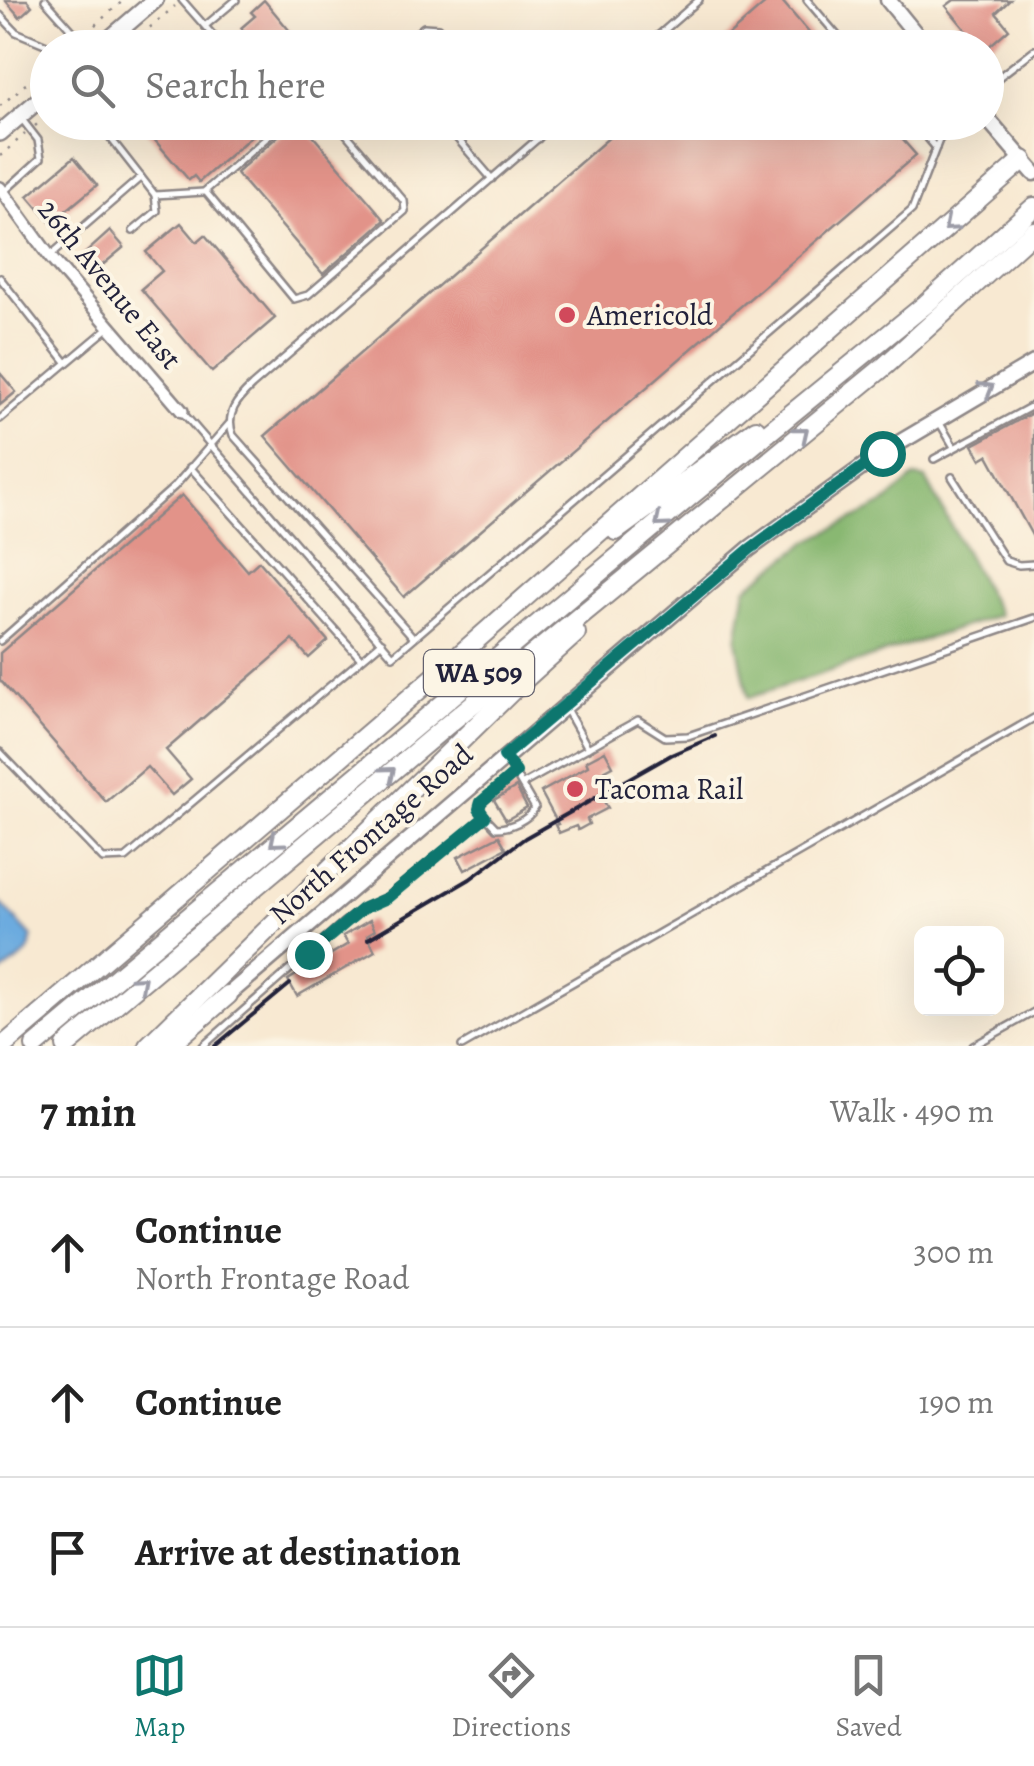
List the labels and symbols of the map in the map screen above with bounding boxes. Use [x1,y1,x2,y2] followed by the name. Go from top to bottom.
[29,190,191,378] street label: 26th Avenue East
[943,214,962,232] one-way arrow
[586,295,714,335] place label: Americold
[556,304,578,326] marker: Americold
[976,382,994,401] one-way arrow
[790,427,808,445] one-way arrow
[860,431,906,477] route start
[654,509,672,527] one-way arrow
[424,650,534,696] road number: WA 509
[261,734,482,934] street label: North Frontage Road
[377,767,396,785] one-way arrow
[595,769,743,809] place label: Tacoma Rail
[564,778,586,800] marker: Tacoma Rail
[270,829,288,847] one-way arrow
[287,932,333,978] route end
[128,976,147,994] one-way arrow

